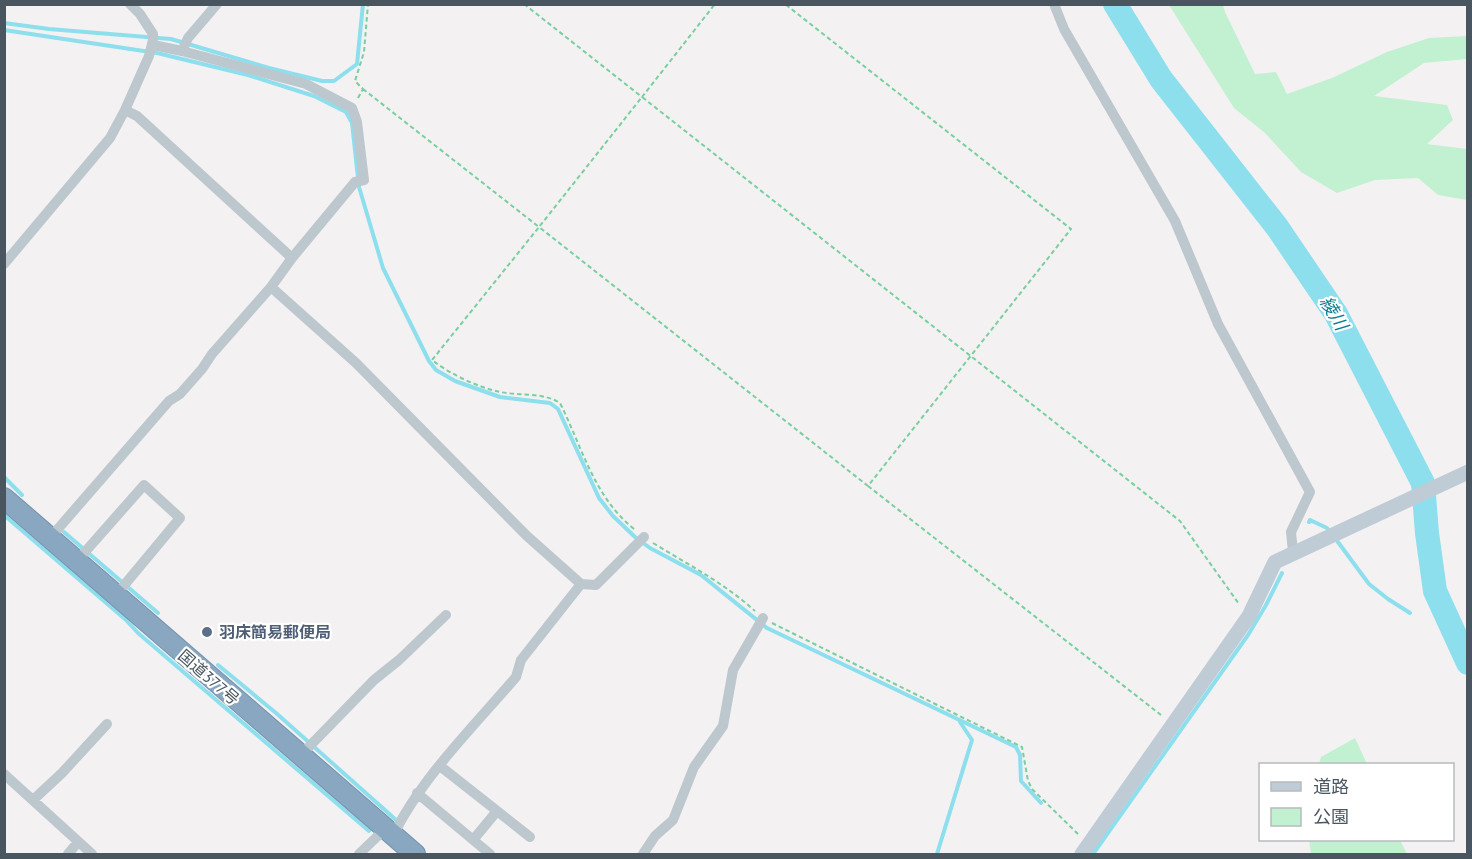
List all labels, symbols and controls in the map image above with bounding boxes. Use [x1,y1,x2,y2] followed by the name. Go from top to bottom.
[1315,292,1354,336] water label: 綾川
[219,622,331,642] place label: 羽床簡易郵便局
[200,625,214,639] marker: 羽床簡易郵便局
[174,645,244,709] street label: 国道377号
[1259,763,1454,841] legend
[1313,775,1349,798] text: 道路
[1313,805,1349,828] text: 公園

